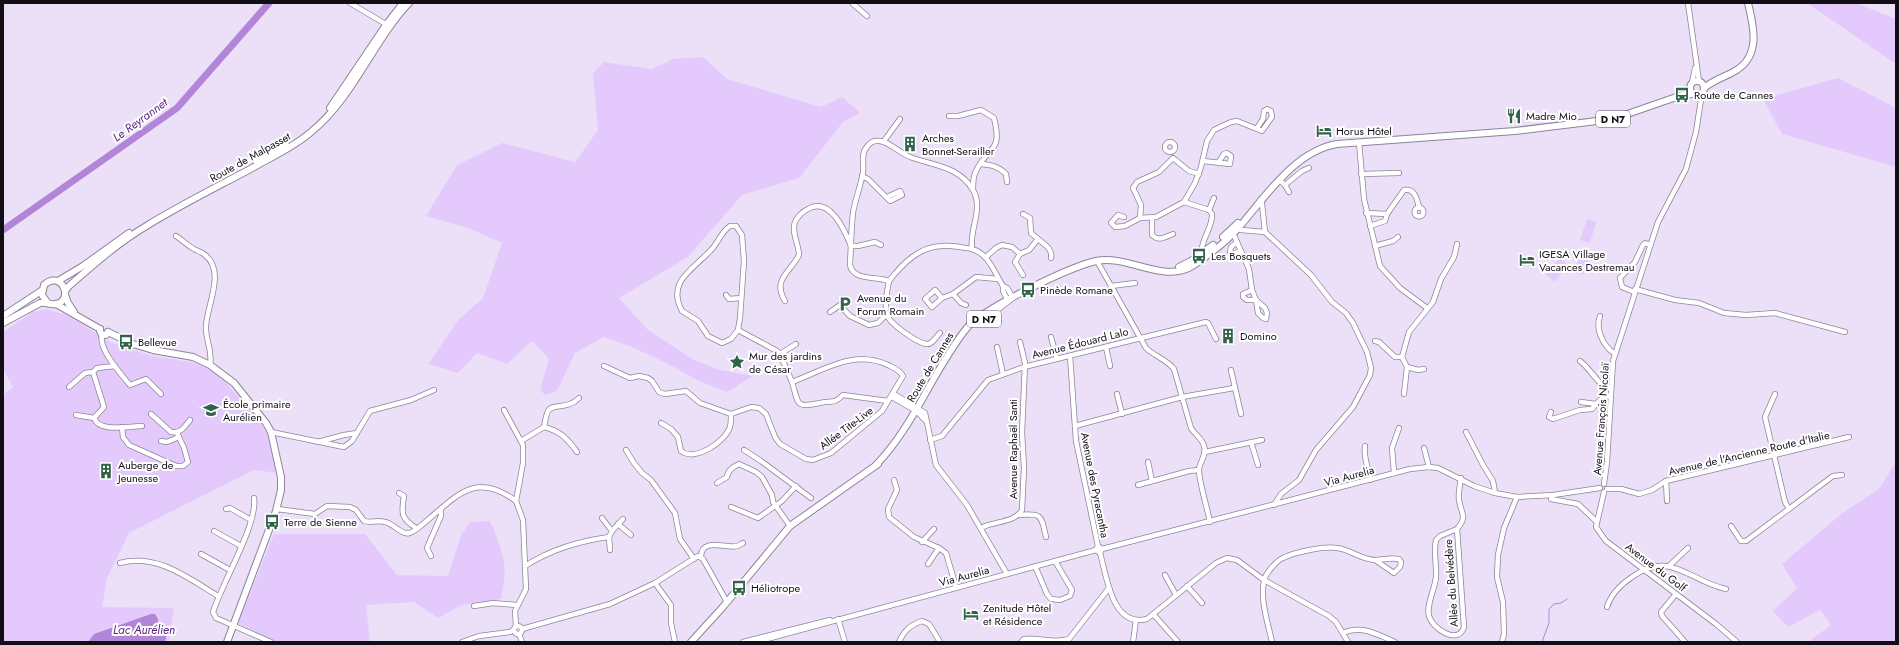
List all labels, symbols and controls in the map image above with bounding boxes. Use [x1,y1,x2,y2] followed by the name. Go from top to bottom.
[1673,86,1691,104] bus stop icon: Route de Cannes
[1694,87,1774,103] place label: Route de Cannes
[109,93,172,146] water label: Le Reyrannet
[1505,107,1523,125] restaurant icon: Madre Mio
[1526,108,1577,124] place label: Madre Mio
[1596,111,1630,127] road number: D N7
[1315,122,1333,140] hotel icon: Horus Hôtel
[1336,123,1392,139] place label: Horus Hôtel
[207,128,294,186] street label: Route de Malpasset
[922,130,995,159] place label: Arches Bonnet-Serailler
[901,135,919,153] building icon: Arches Bonnet-Serailler
[1539,246,1635,275] place label: IGESA Village Vacances Destremau
[1190,247,1208,265] bus stop icon: Les Bosquets
[1211,248,1271,264] place label: Les Bosquets
[1518,251,1536,269] hotel icon: IGESA Village Vacances Destremau
[1019,281,1037,299] bus stop icon: Pinède Romane
[1040,282,1113,298] place label: Pinède Romane
[857,290,924,319] place label: Avenue du Forum Romain
[836,295,854,313] parking icon: Avenue du Forum Romain
[967,311,1001,327] road number: D N7
[1030,323,1130,363] street label: Avenue Édouard Lalo
[1219,327,1237,345] building icon: Domino
[903,328,958,405] street label: Route de Cannes
[1240,328,1277,344] place label: Domino
[117,333,135,351] bus stop icon: Bellevue
[138,334,177,350] place label: Bellevue
[749,348,822,377] place label: Mur des jardins de César
[728,353,746,371] place icon: Mur des jardins de César
[1589,361,1613,476] street label: Avenue François Nicolaï
[223,396,291,425] place label: École primaire Aurélien
[1005,399,1021,499] street label: Avenue Raphaël Santi
[202,401,220,419] school or university icon: École primaire Aurélien
[816,402,877,454] street label: Allée Tite-Live
[1667,427,1831,479] street label: Avenue de l'Ancienne Route d'Italie
[1077,431,1113,539] street label: Avenue des Pyracantha
[116,457,174,486] place label: Auberge de Jeunesse
[97,462,115,480] building icon: Auberge de Jeunesse
[1322,462,1376,490] street label: Via Aurelia
[263,513,281,531] bus stop icon: Terre de Sienne
[284,514,357,530] place label: Terre de Sienne
[1440,538,1462,628] street label: Allée du Belvédère
[1622,539,1691,596] street label: Avenue du Golf
[937,562,991,590] street label: Via Aurelia
[730,579,748,597] bus stop icon: Héliotrope
[751,580,800,596] place label: Héliotrope
[983,600,1051,629] place label: Zenitude Hôtel et Résidence
[962,605,980,623] hotel icon: Zenitude Hôtel et Résidence
[113,621,175,639] water label: Lac Aurélien

